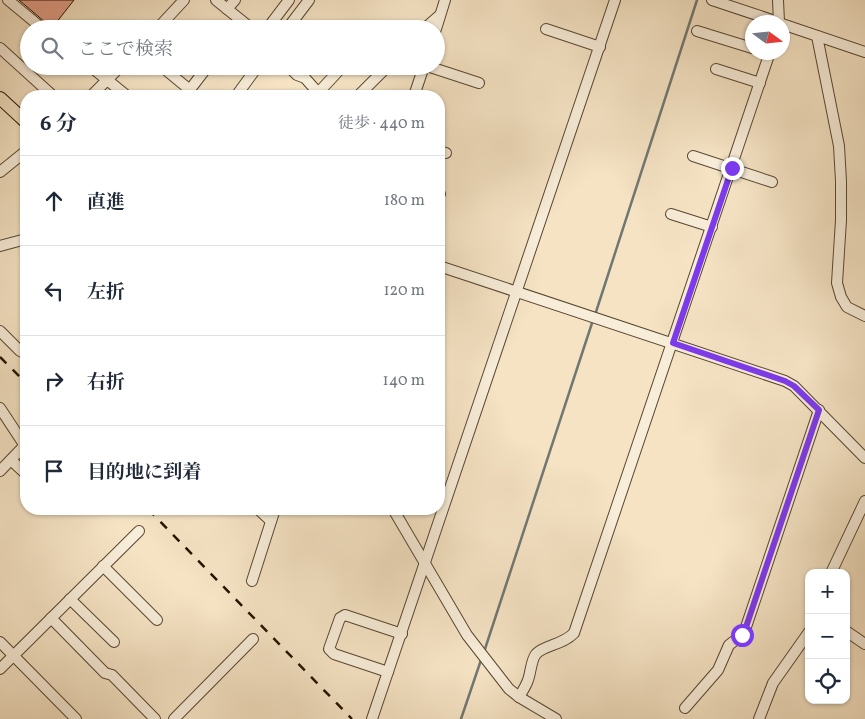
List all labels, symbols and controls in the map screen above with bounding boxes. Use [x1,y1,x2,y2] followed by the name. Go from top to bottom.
[745,15,790,60] north arrow
[20,20,445,75] search box
[38,34,66,62] icon: search
[78,37,173,63] text: ここで検索
[40,110,77,139] text: 6 分
[338,113,425,135] text: 徒歩 · 440 m
[721,157,744,180] route end
[40,187,68,215] icon: ahead
[87,190,125,216] text: 直進
[384,190,425,212] text: 180 m
[40,277,68,305] icon: left
[87,280,125,306] text: 左折
[383,280,425,302] text: 120 m
[40,367,68,395] icon: right
[87,370,125,396] text: 右折
[383,370,425,392] text: 140 m
[40,457,68,485] icon: arrive
[87,460,201,486] text: 目的地に到着
[805,569,850,704] map controls
[805,569,850,614] button: +
[805,614,850,659] button: −
[731,624,754,647] route start
[805,659,850,704] button: locate

